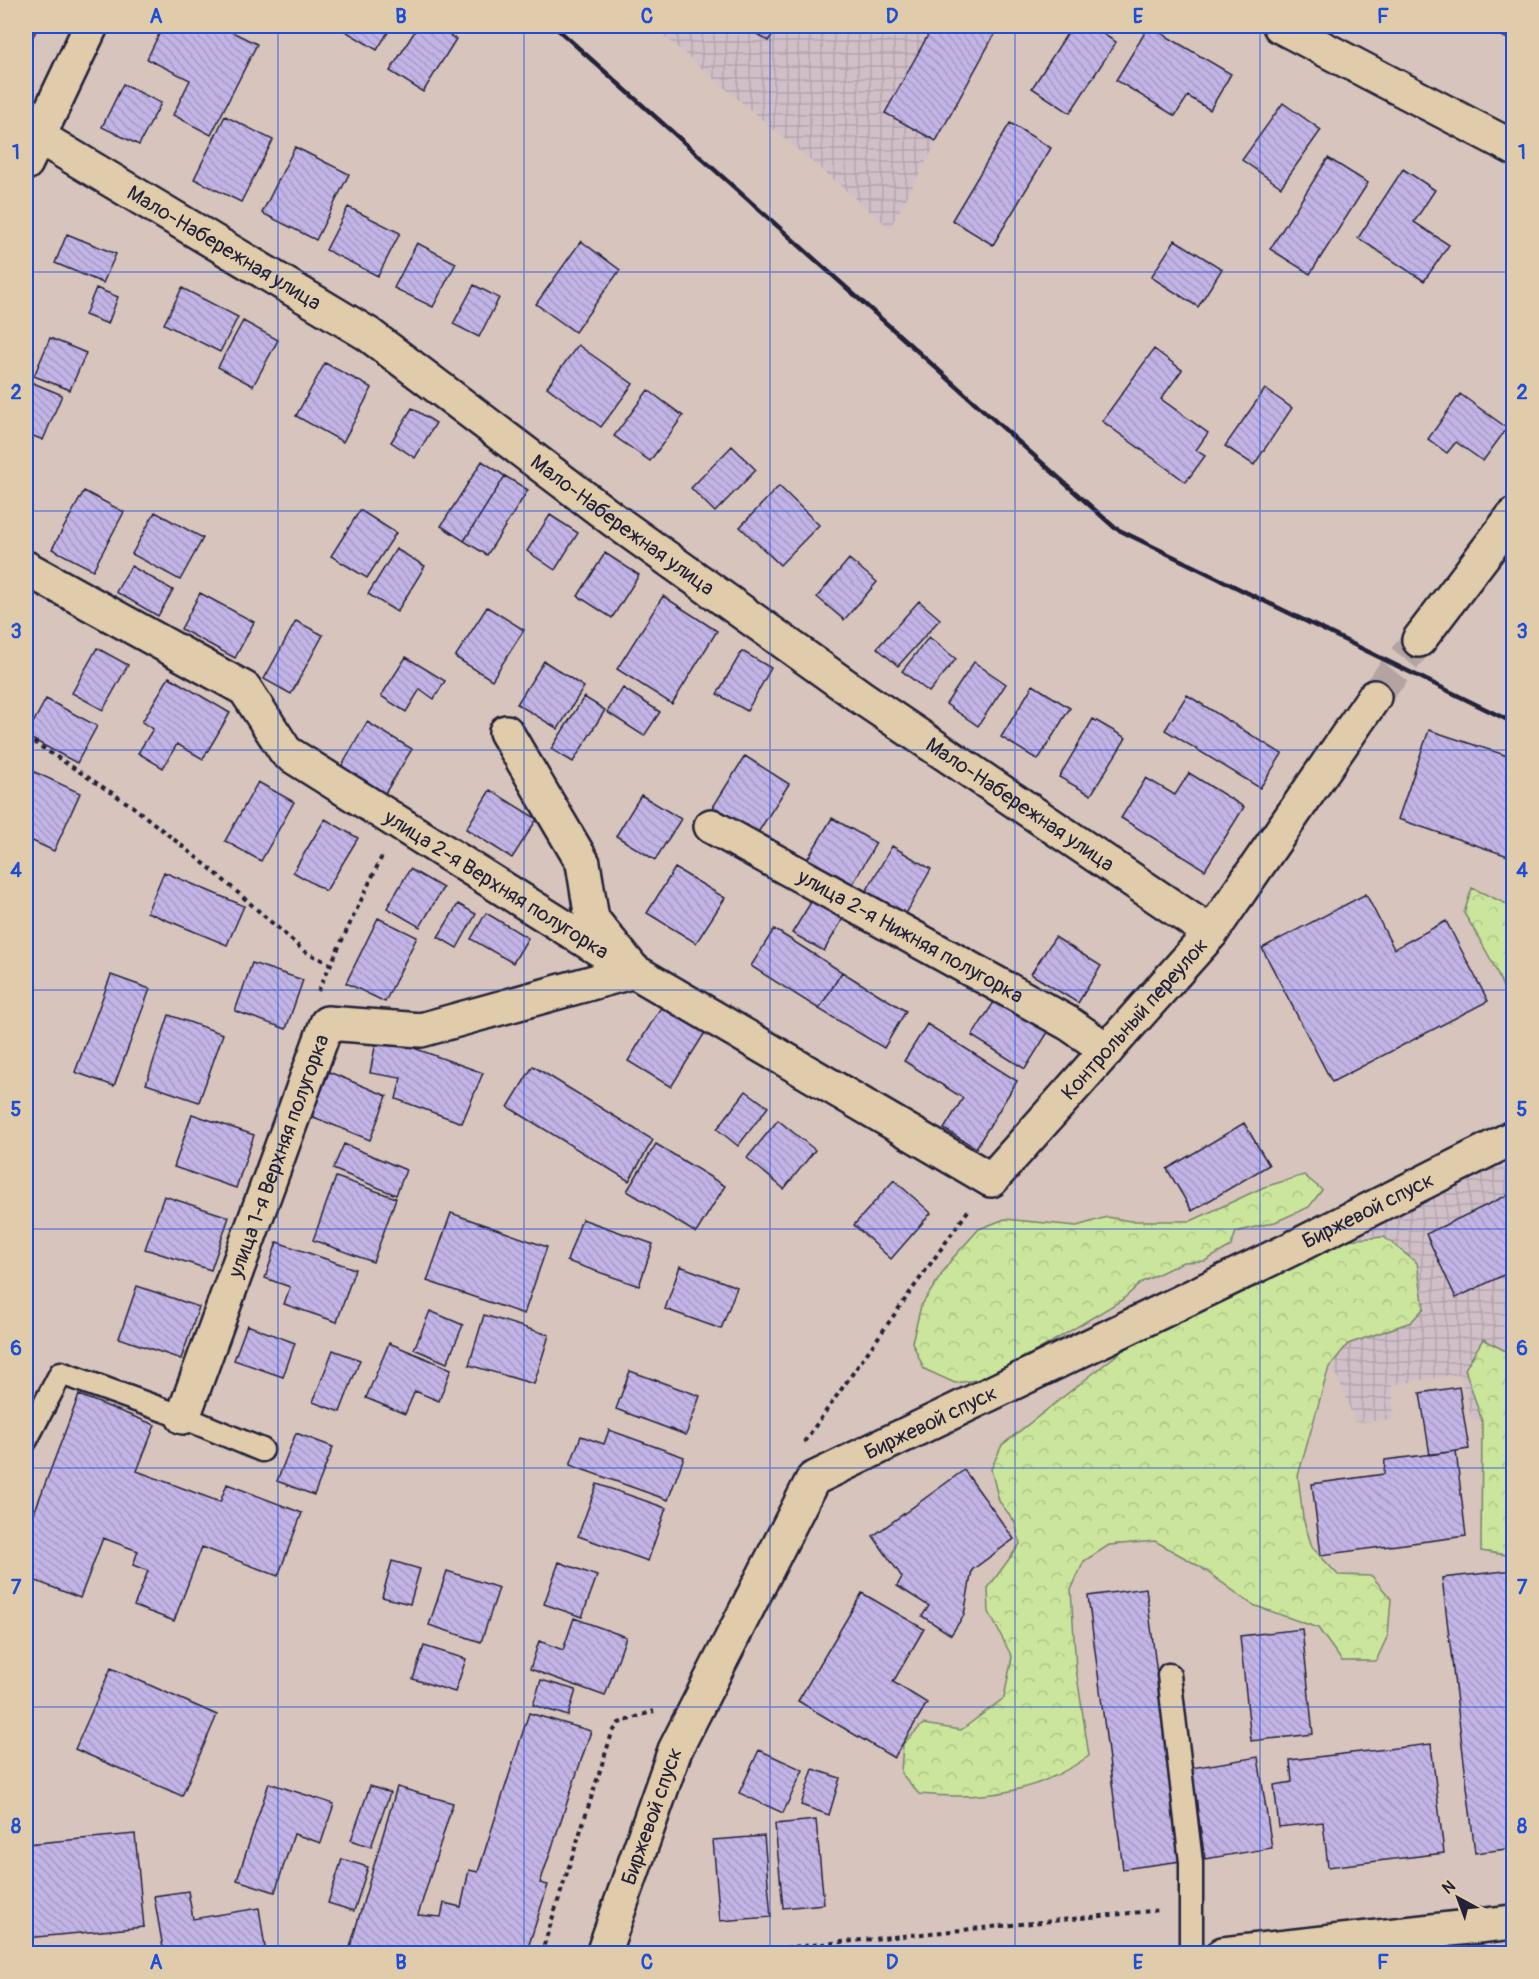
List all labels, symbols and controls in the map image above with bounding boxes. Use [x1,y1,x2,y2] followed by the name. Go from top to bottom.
[150,4,163,29] text: A
[395,4,407,29] text: B
[641,4,653,29] text: C
[886,4,899,29] text: D
[1133,4,1144,29] text: E
[1377,4,1389,29] text: F
[12,140,20,165] text: 1
[1518,140,1526,165] text: 1
[122,179,326,316] street label: Мало-Набережная улица
[10,380,22,405] text: 2
[1516,380,1528,405] text: 2
[525,448,720,601] street label: Мало-Набережная улица
[10,619,22,644] text: 3
[1516,619,1528,644] text: 3
[921,731,1120,878] street label: Мало-Набережная улица
[378,803,614,965] street label: улица 2-я Верхняя полугорка
[10,858,22,883] text: 4
[1516,858,1528,883] text: 4
[792,863,1028,1009] street label: улица 2-я Нижняя полугорка
[1055,932,1214,1106] street label: Контрольный переулок
[221,1031,335,1282] street label: улица 1-я Верхняя полугорка
[11,1097,22,1122] text: 5
[1517,1097,1528,1122] text: 5
[1298,1166,1438,1255] street label: Биржевой спуск
[10,1336,22,1361] text: 6
[1516,1336,1528,1361] text: 6
[860,1379,1001,1466] street label: Биржевой спуск
[11,1575,22,1600] text: 7
[1517,1575,1528,1600] text: 7
[615,1744,688,1889] street label: Биржевой спуск
[11,1814,21,1839] text: 8
[1517,1814,1527,1839] text: 8
[1428,1868,1488,1928] north arrow
[1438,1876,1460,1899] text: N
[150,1950,163,1975] text: A
[395,1950,407,1975] text: B
[641,1950,653,1975] text: C
[886,1950,899,1975] text: D
[1133,1950,1144,1975] text: E
[1377,1950,1389,1975] text: F

